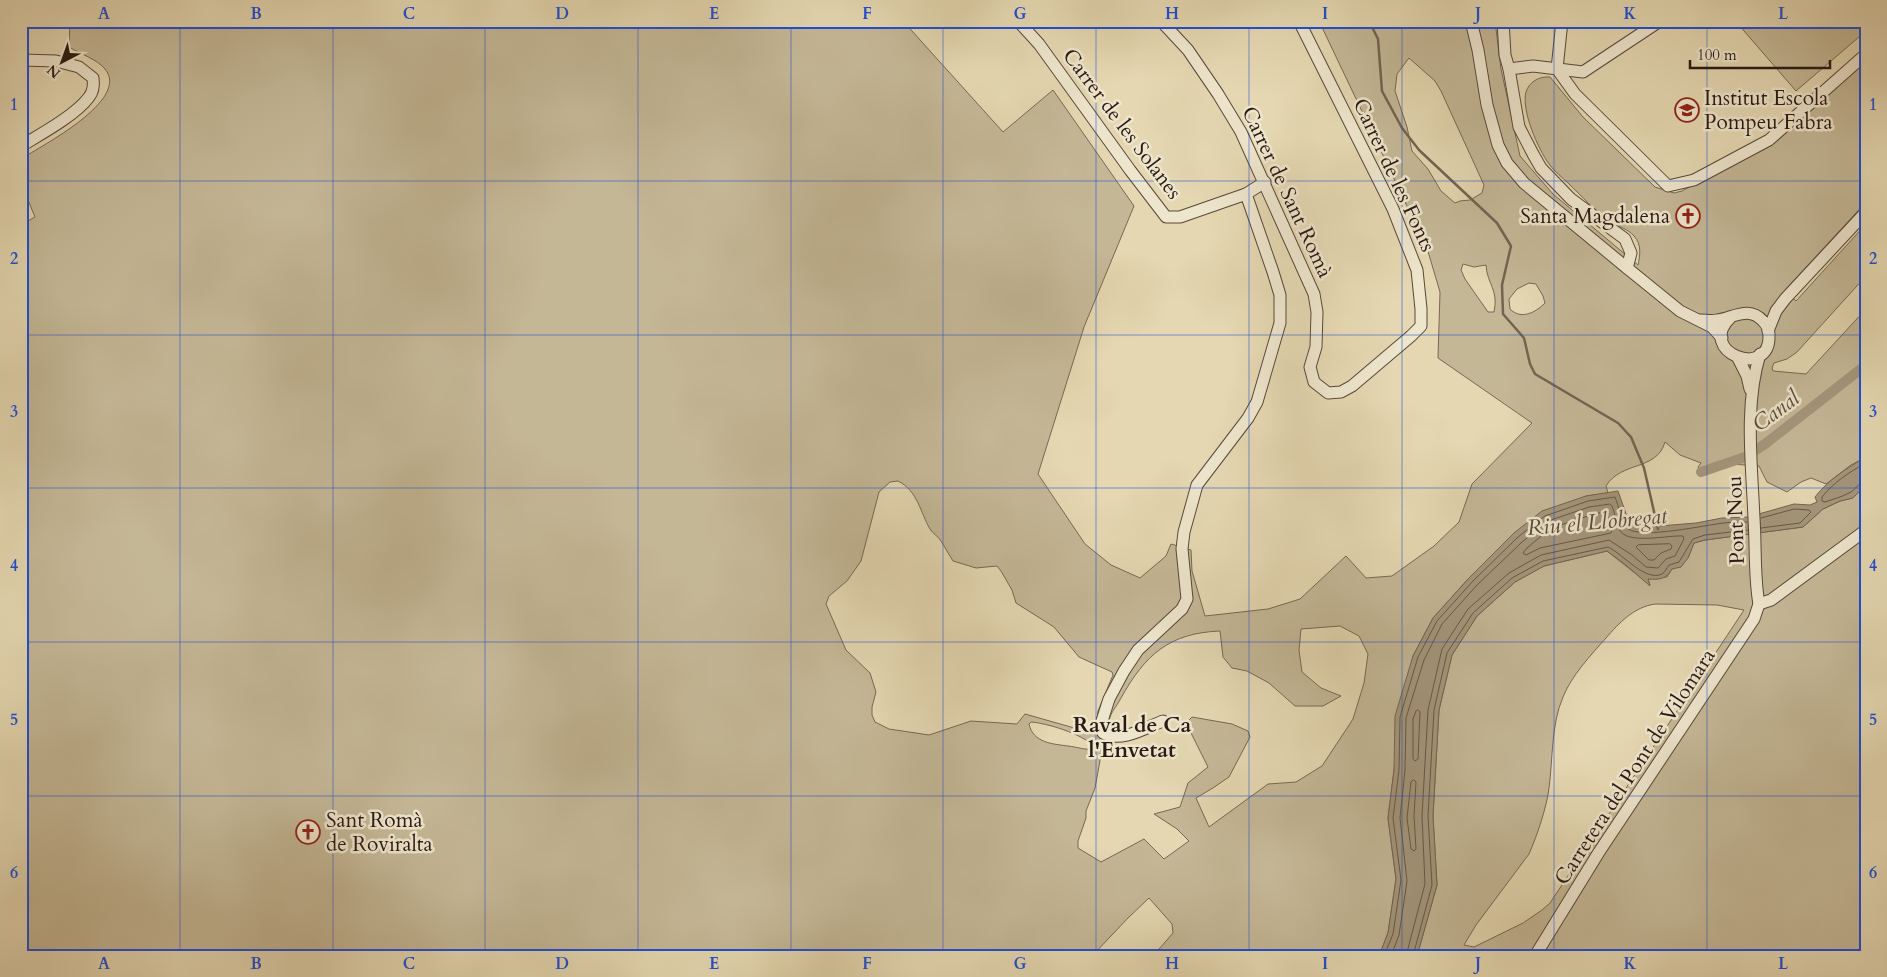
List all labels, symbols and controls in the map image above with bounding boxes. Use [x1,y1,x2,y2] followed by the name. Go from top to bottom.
[98,3,110,25] text: A
[250,3,262,25] text: B
[403,3,415,25] text: C
[555,3,569,25] text: D
[709,3,719,25] text: E
[862,3,872,25] text: F
[1013,3,1027,25] text: G
[1165,3,1179,25] text: H
[1322,3,1328,25] text: I
[1473,3,1481,25] text: J
[1624,3,1637,25] text: K
[1778,3,1789,25] text: L
[38,38,88,88] north arrow
[1690,38,1830,70] scale bar
[1056,43,1188,205] street label: Carrer de les Solanes
[1697,45,1737,65] text: 100 m
[43,60,65,83] text: N
[1704,84,1832,137] place label: Institut Escola Pompeu Fabra
[10,94,18,116] text: 1
[1346,94,1442,256] street label: Carrer de les Fonts
[1869,94,1877,116] text: 1
[1674,97,1700,123] school or university icon: Institut Escola Pompeu Fabra
[1235,102,1339,282] street label: Carrer de Sant Romà
[1520,202,1670,231] place label: Santa Magdalena
[1675,203,1701,229] church icon: Santa Magdalena
[10,248,18,270] text: 2
[1869,248,1877,270] text: 2
[1746,383,1807,439] water label: Canal
[10,401,18,423] text: 3
[1869,401,1877,423] text: 3
[1720,475,1752,565] street label: Pont Nou
[1526,501,1669,543] water label: Riu el Llobregat
[10,555,18,577] text: 4
[1869,555,1877,577] text: 4
[1548,643,1722,891] street label: Carretera del Pont de Vilomara
[10,709,18,731] text: 5
[1869,709,1877,731] text: 5
[1073,710,1191,765] district label: Raval de Ca l'Envetat
[326,806,433,859] place label: Sant Romà de Roviralta
[295,819,321,845] church icon: Sant Romà de Roviralta
[10,862,18,884] text: 6
[1869,862,1877,884] text: 6
[98,953,110,975] text: A
[250,953,262,975] text: B
[403,953,415,975] text: C
[555,953,569,975] text: D
[709,953,719,975] text: E
[862,953,872,975] text: F
[1013,953,1027,975] text: G
[1165,953,1179,975] text: H
[1322,953,1328,975] text: I
[1473,953,1481,975] text: J
[1624,953,1637,975] text: K
[1778,953,1789,975] text: L

